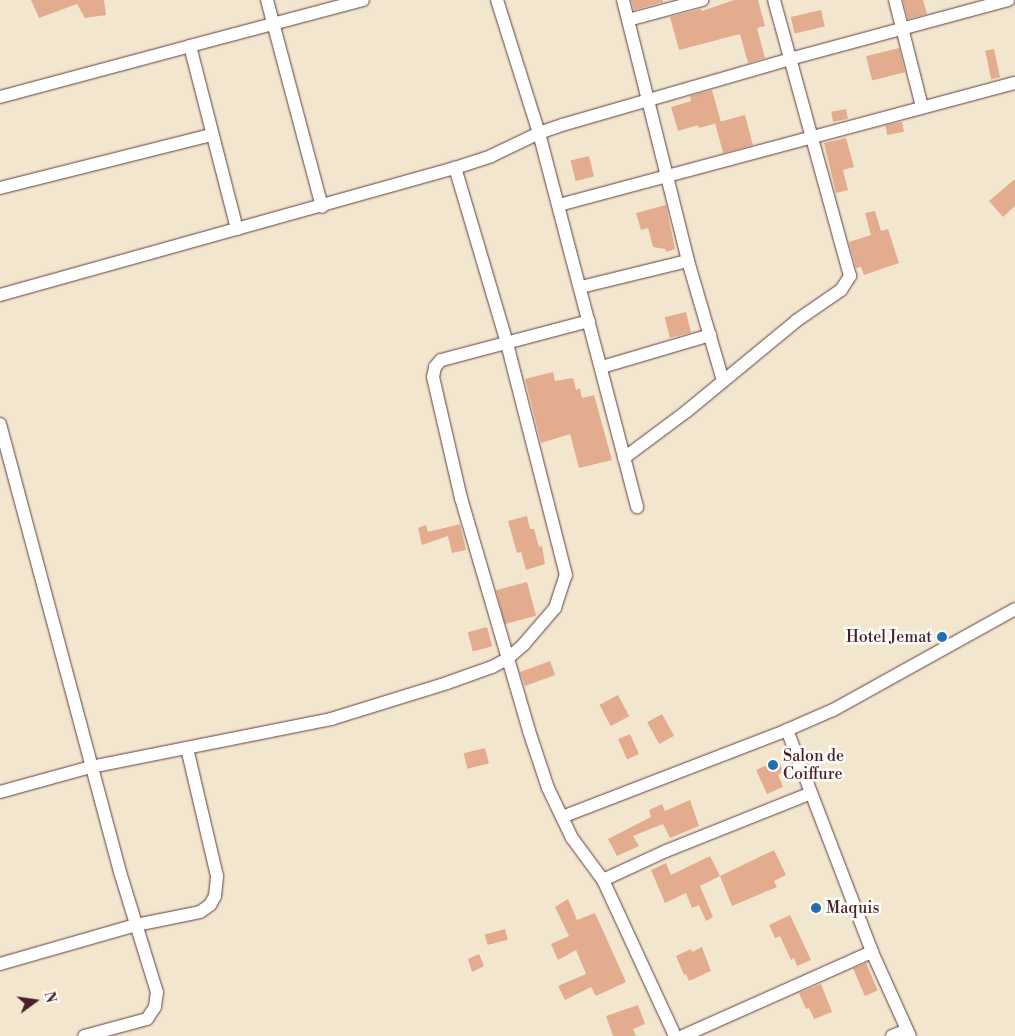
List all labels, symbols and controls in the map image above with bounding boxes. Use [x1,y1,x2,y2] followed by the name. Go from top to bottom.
[846,627,932,647] place label: Hotel Jemat
[936,631,948,643] marker: Hotel Jemat
[783,746,844,784] place label: Salon de Coiffure
[767,759,779,771] marker: Salon de Coiffure
[826,898,880,918] place label: Maquis
[810,902,822,914] marker: Maquis
[10,976,60,1026] north arrow
[39,990,60,1005] text: N

